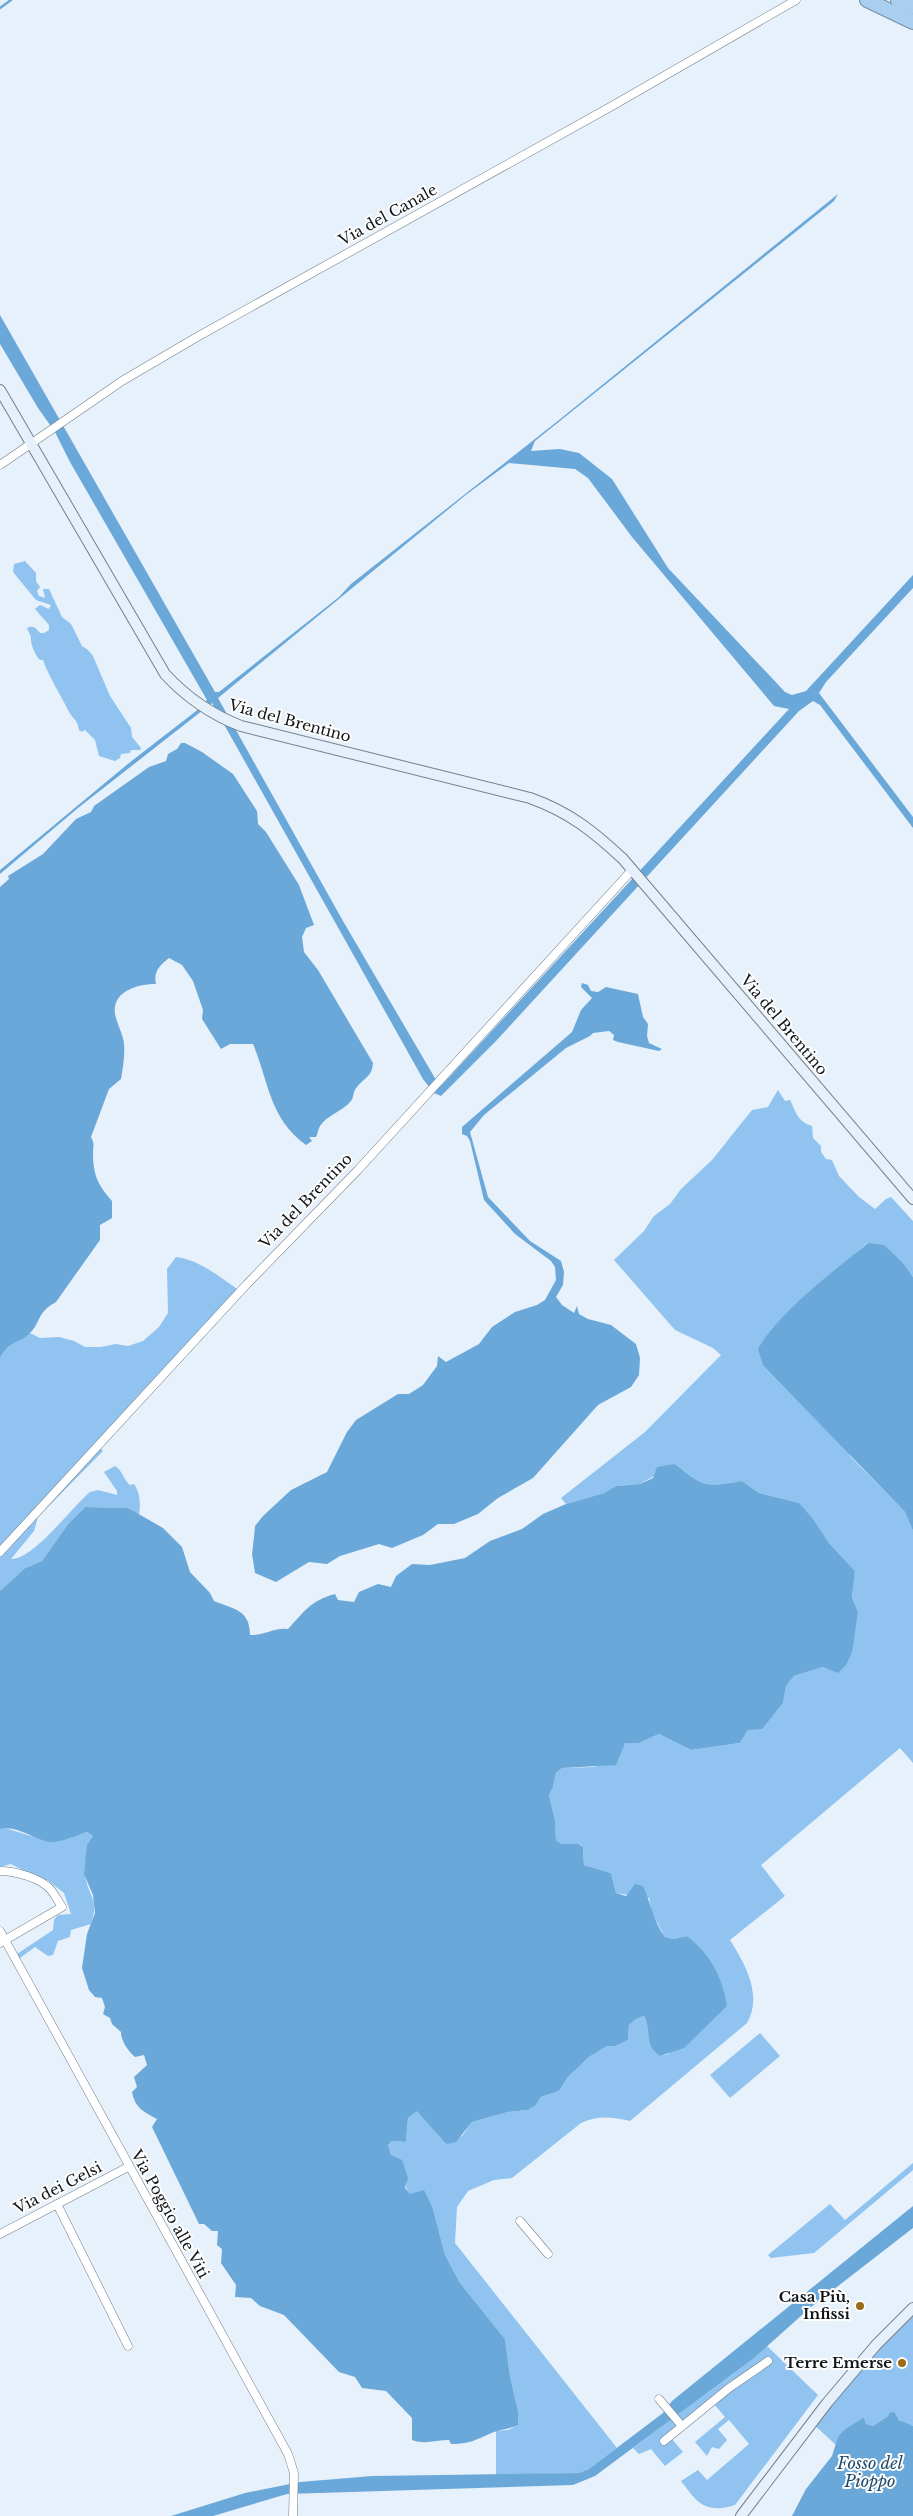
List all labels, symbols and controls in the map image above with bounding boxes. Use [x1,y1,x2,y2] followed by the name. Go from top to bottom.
[334,180,440,250] street label: Via del Canale
[226,695,353,746] street label: Via del Brentino
[736,970,832,1079] street label: Via del Brentino
[255,1149,356,1253] street label: Via del Brentino
[127,2145,214,2281] street label: Via Poggio alle Viti
[10,2157,105,2218] street label: Via dei Gelsi
[779,2287,851,2323] place label: Casa Più, Infissi
[854,2300,866,2312] marker: Casa Più, Infissi
[784,2353,892,2372] place label: Terre Emerse
[896,2357,908,2369] marker: Terre Emerse
[836,2453,904,2491] water label: Fosso del Pioppo

